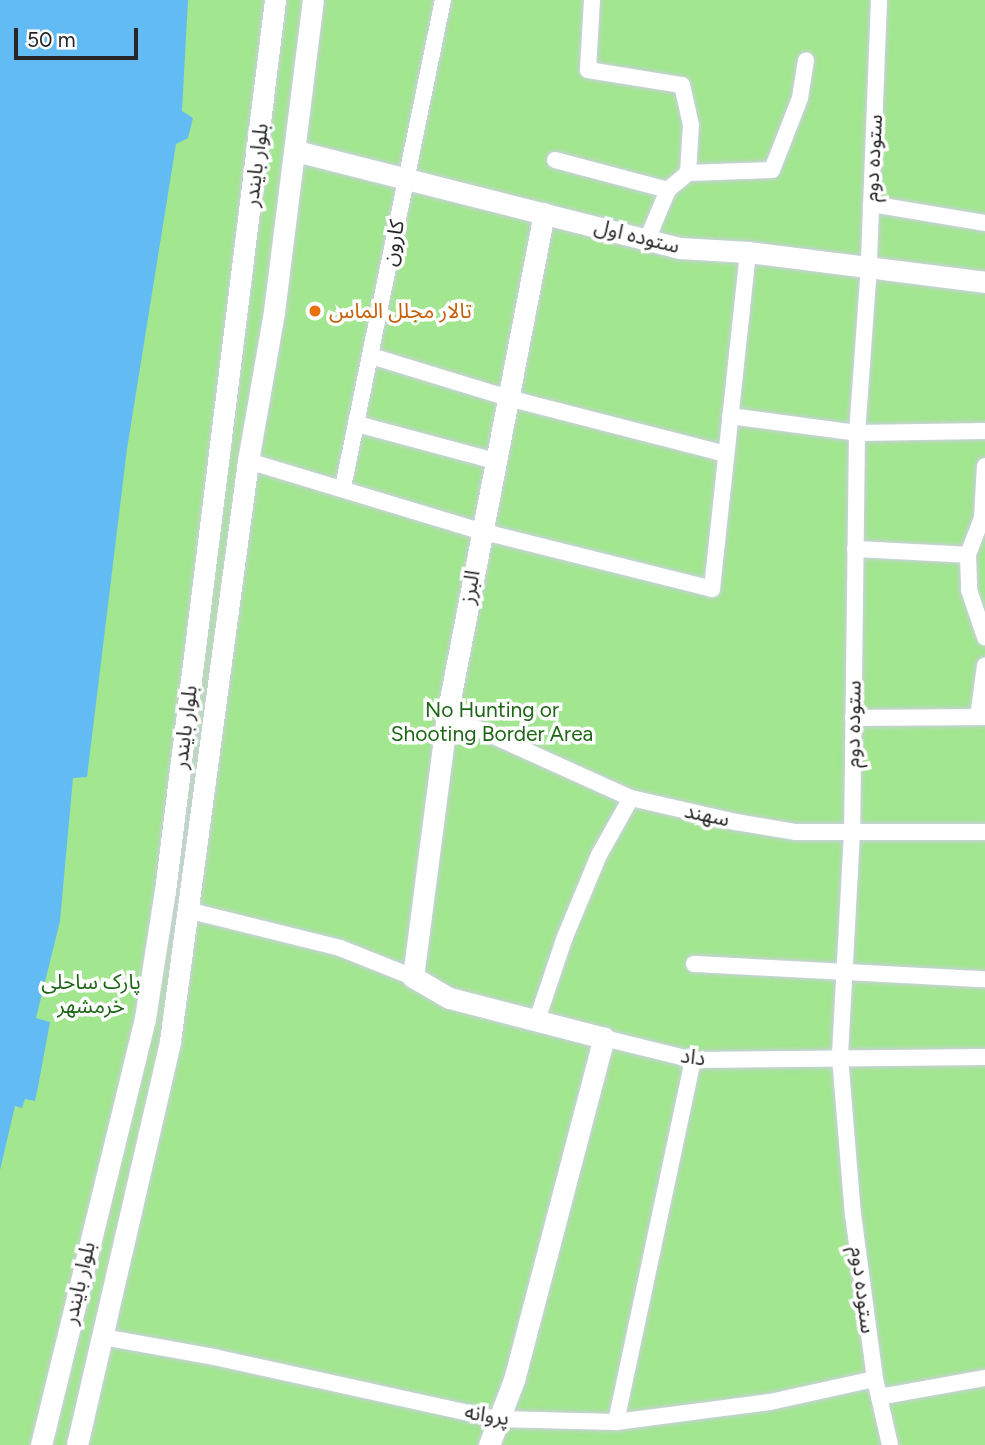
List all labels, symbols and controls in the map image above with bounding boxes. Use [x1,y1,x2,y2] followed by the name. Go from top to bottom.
[18,14,142,58] scale bar
[27,27,76,52] text: 50 m
[858,114,888,202] street label: ستوده دوم
[238,122,274,208] street label: بلوار بایندر
[592,213,682,259] street label: ستوده اول
[376,218,410,268] street label: کارون
[329,298,472,324] place label: تالار مجلل الماس
[307,303,323,319] marker: تالار مجلل الماس
[455,568,485,606] street label: البرز
[840,680,866,768] street label: ستوده دوم
[167,684,203,770] street label: بلوار بایندر
[391,697,593,747] park label: No Hunting or Shooting Border Area
[682,798,732,832] street label: سهند
[41,969,141,1019] park label: پارک ساحلی خرمشهر
[679,1043,707,1071] street label: داد
[57,1239,101,1327] street label: بلوار بایندر
[845,1245,881,1335] street label: ستوده دوم
[463,1399,511,1431] street label: پروانه

